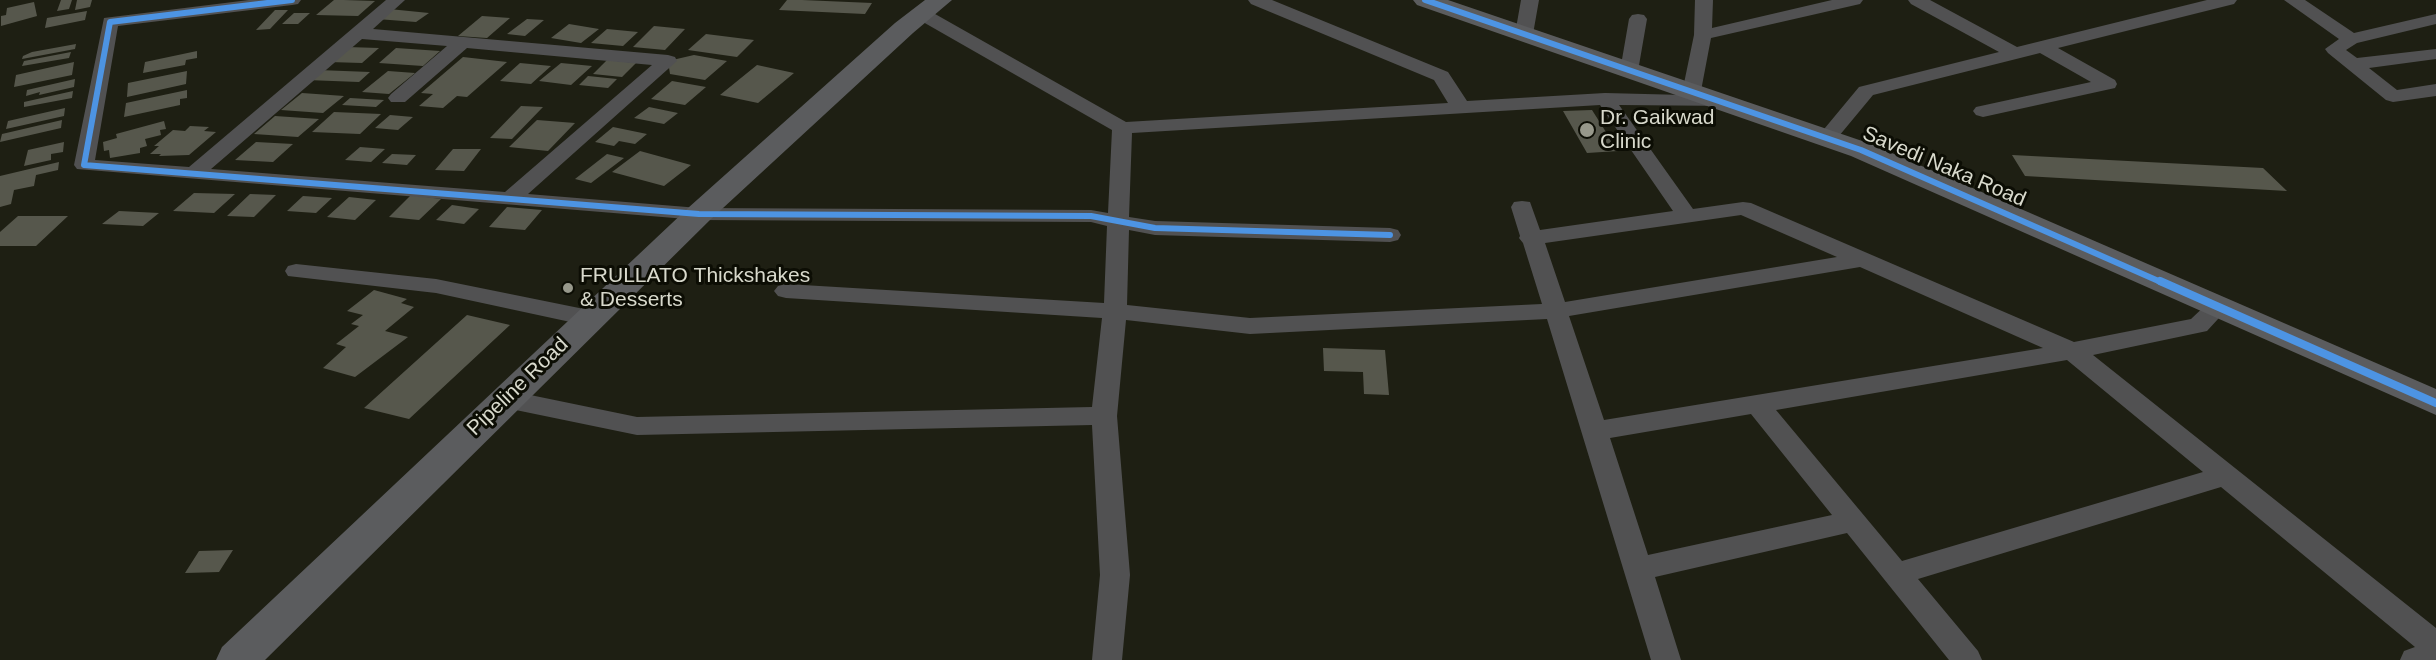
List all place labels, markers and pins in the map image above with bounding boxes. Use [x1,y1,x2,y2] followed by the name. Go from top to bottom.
[1600,105,1714,155] place label: Dr. Gaikwad Clinic
[1578,121,1596,139] marker: Dr. Gaikwad Clinic
[580,263,810,313] place label: FRULLATO Thickshakes & Desserts
[561,281,575,295] marker: FRULLATO Thickshakes & Desserts

